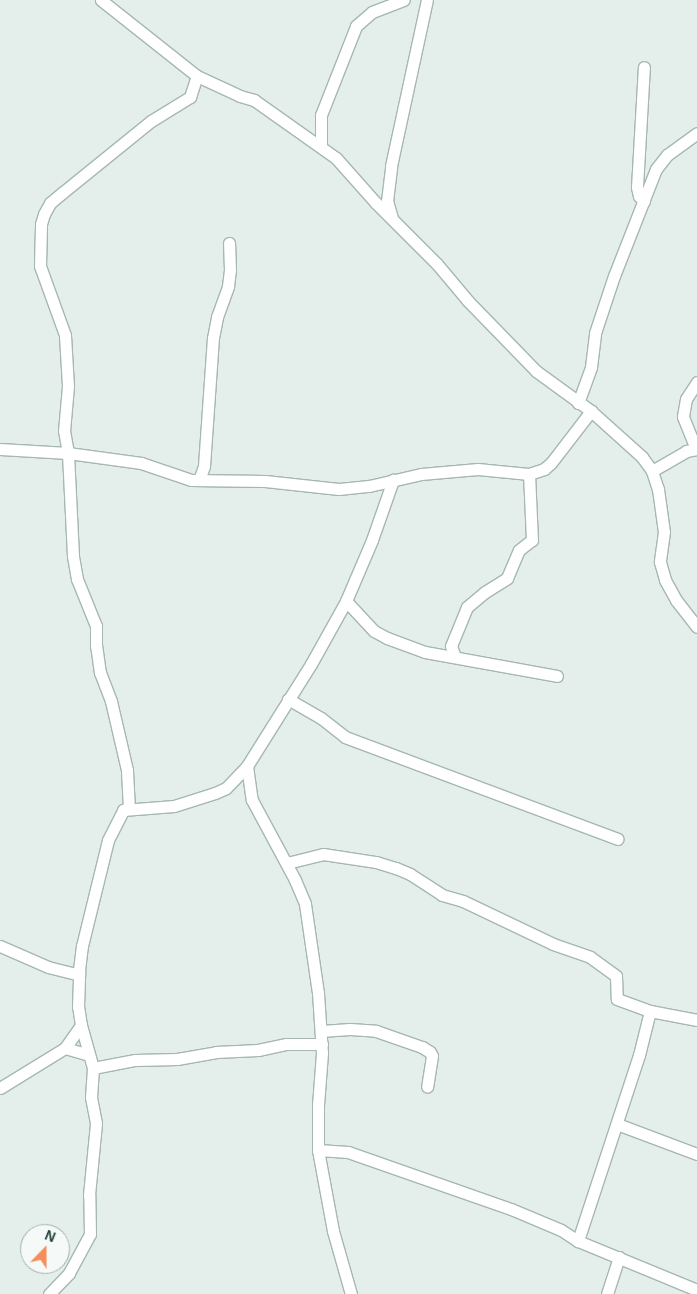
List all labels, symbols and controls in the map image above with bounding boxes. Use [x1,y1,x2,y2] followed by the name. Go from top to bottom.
[20,1224,70,1274] north arrow
[43,1227,58,1245] text: N

